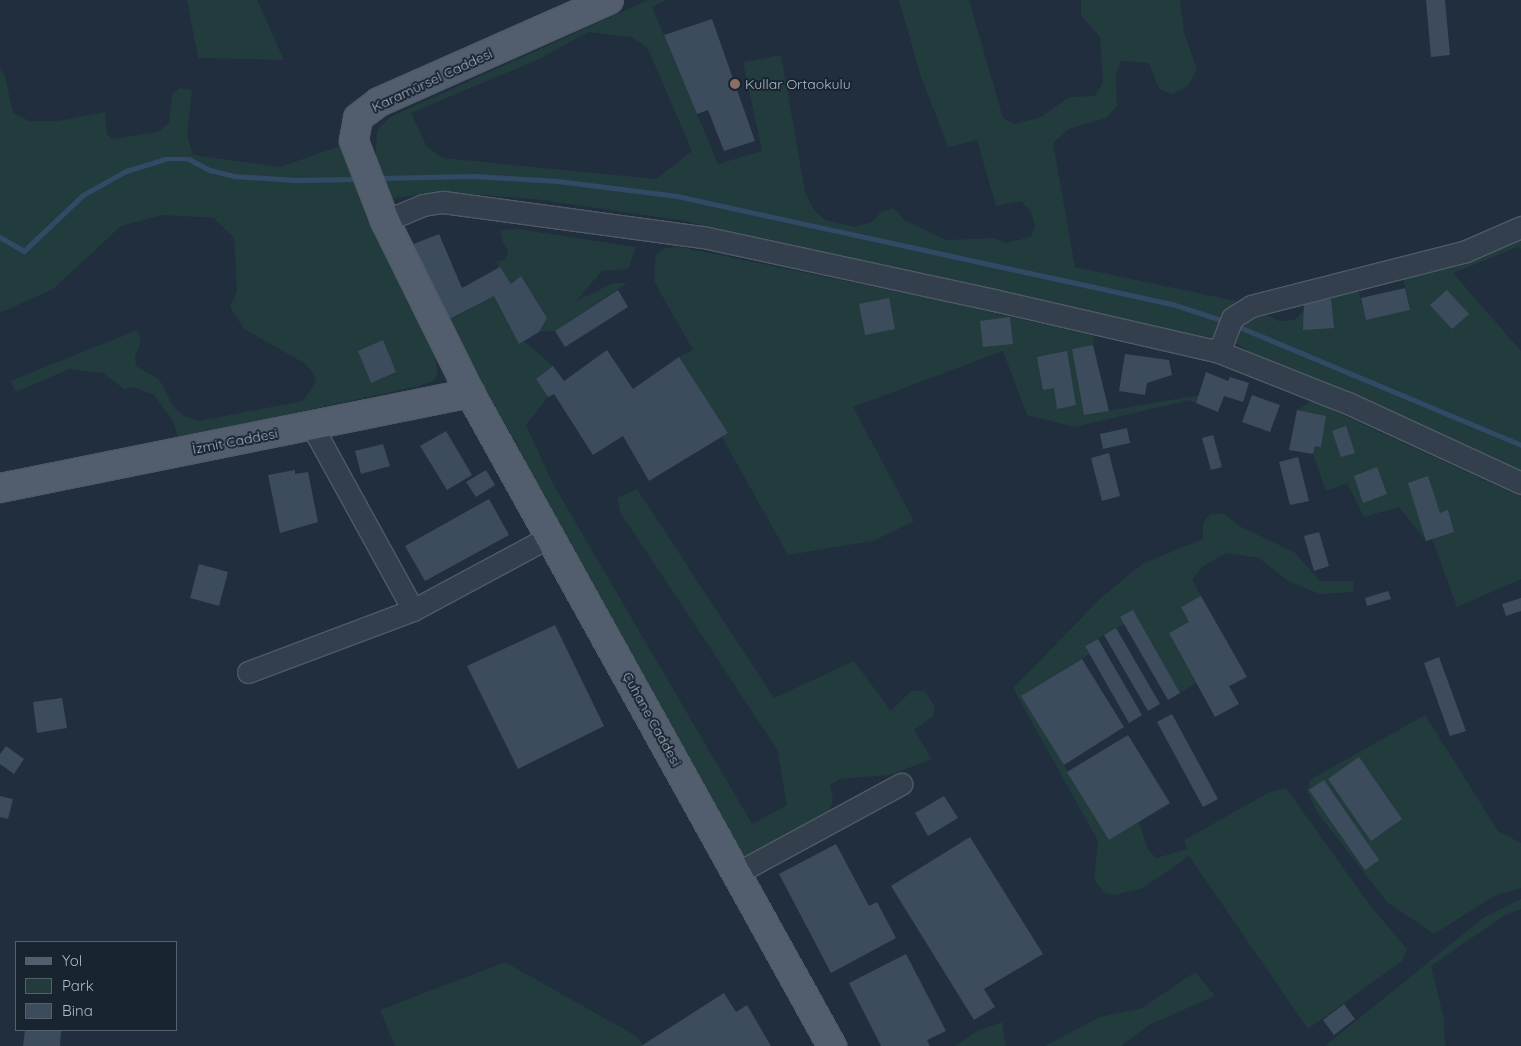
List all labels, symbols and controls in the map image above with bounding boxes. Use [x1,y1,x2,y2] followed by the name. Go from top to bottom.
[369,45,495,115] street label: Karamürsel Caddesi
[745,76,851,92] place label: Kullar Ortaokulu
[729,78,741,90] marker: Kullar Ortaokulu
[191,424,279,458] street label: İzmit Caddesi
[619,669,685,769] street label: Çuhane Caddesi
[15,941,178,1031] legend
[62,951,82,970] text: Yol
[62,976,94,995] text: Park
[62,1001,93,1020] text: Bina

